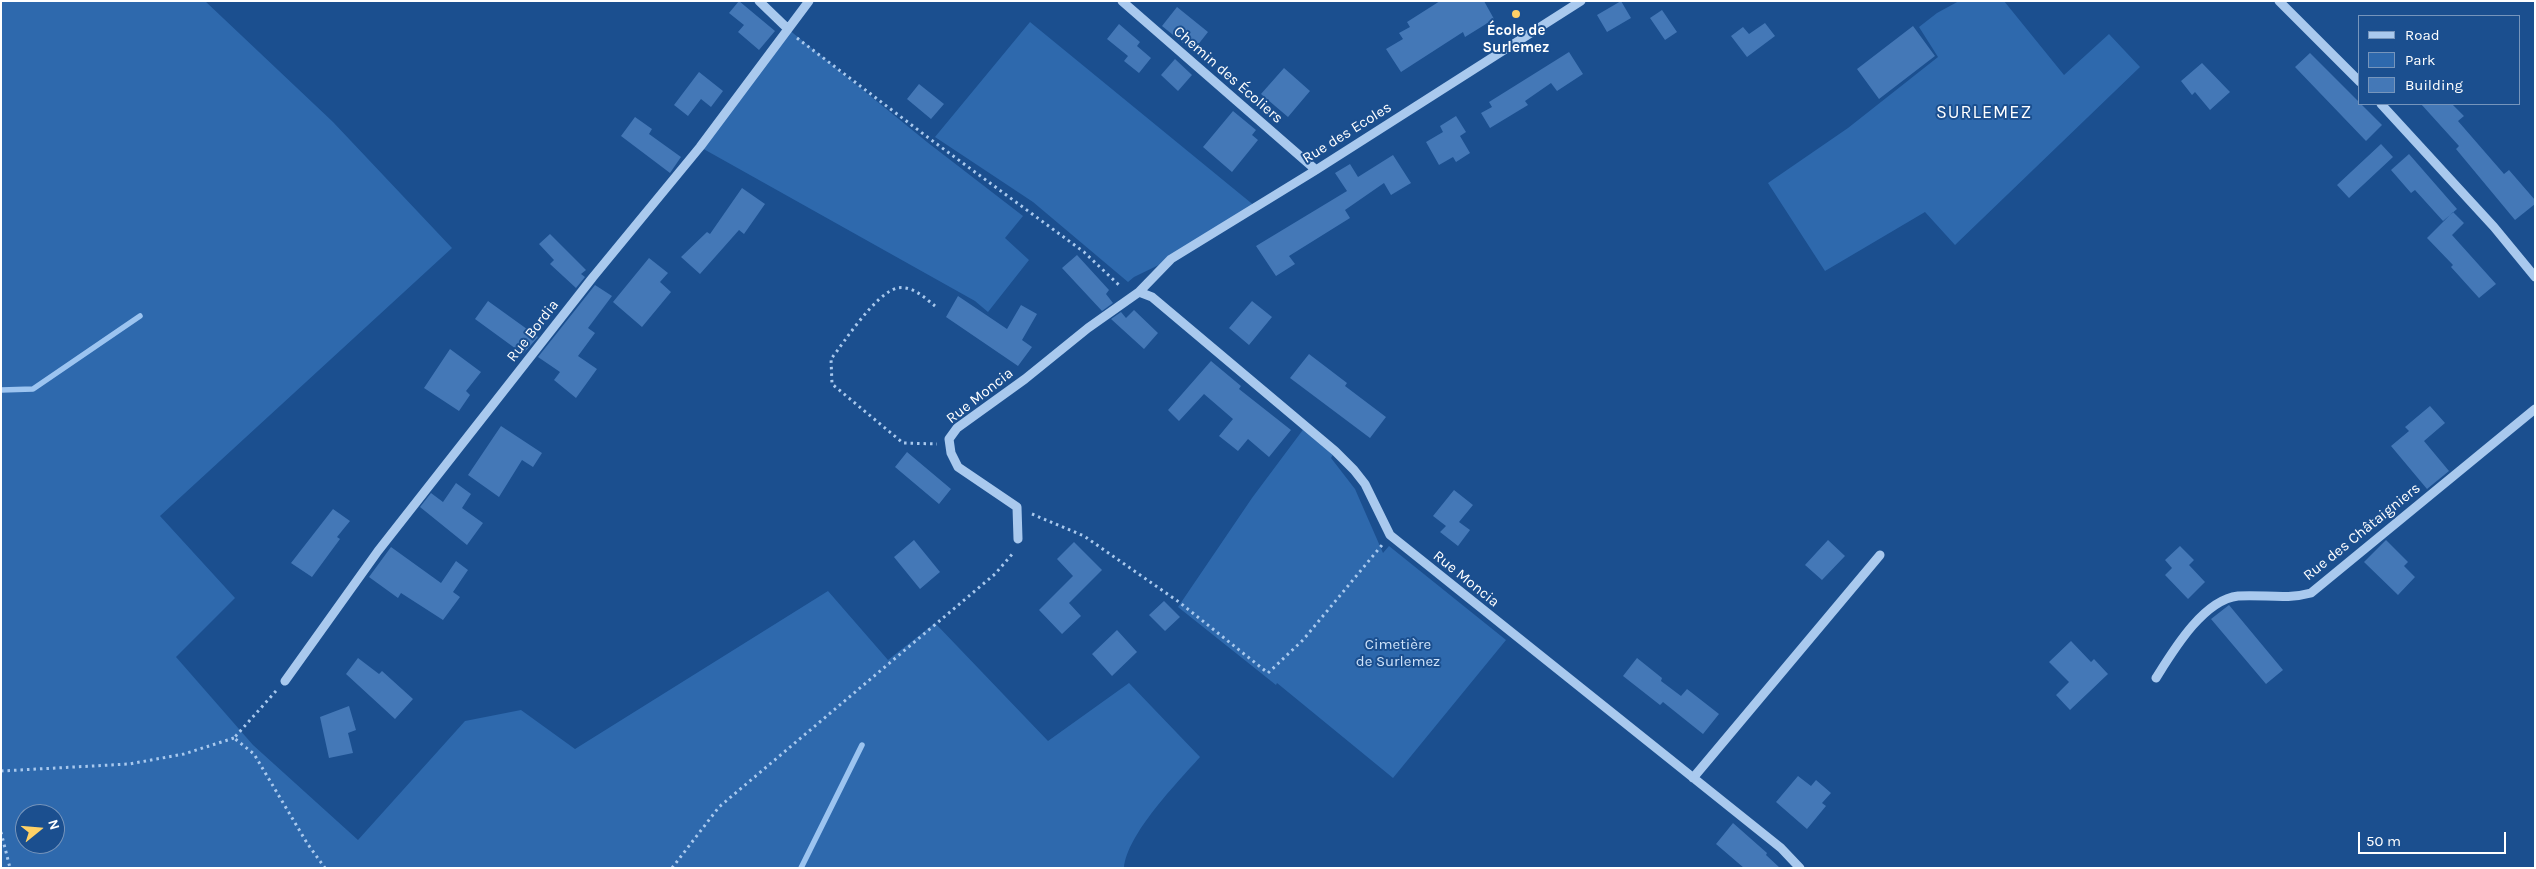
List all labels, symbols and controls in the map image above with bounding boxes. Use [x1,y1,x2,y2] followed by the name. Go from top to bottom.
[1510,8,1522,20] marker: École de Surlemez
[2358,15,2521,105] legend
[1483,22,1549,57] place label: École de Surlemez
[1170,23,1286,127] street label: Chemin des Écoliers
[2405,26,2440,44] text: Road
[2405,51,2435,69] text: Park
[2405,76,2463,94] text: Building
[1299,98,1395,168] street label: Rue des Ecoles
[1935,102,2033,124] district label: SURLEMEZ
[503,296,563,366] street label: Rue Bordia
[943,364,1017,428] street label: Rue Moncia
[2300,479,2424,585] street label: Rue des Châtaigniers
[1429,547,1503,611] street label: Rue Moncia
[1356,636,1440,671] park label: Cimetière de Surlemez
[15,804,65,854] north arrow
[44,817,63,832] text: N
[2361,822,2508,854] scale bar
[2366,832,2401,850] text: 50 m

